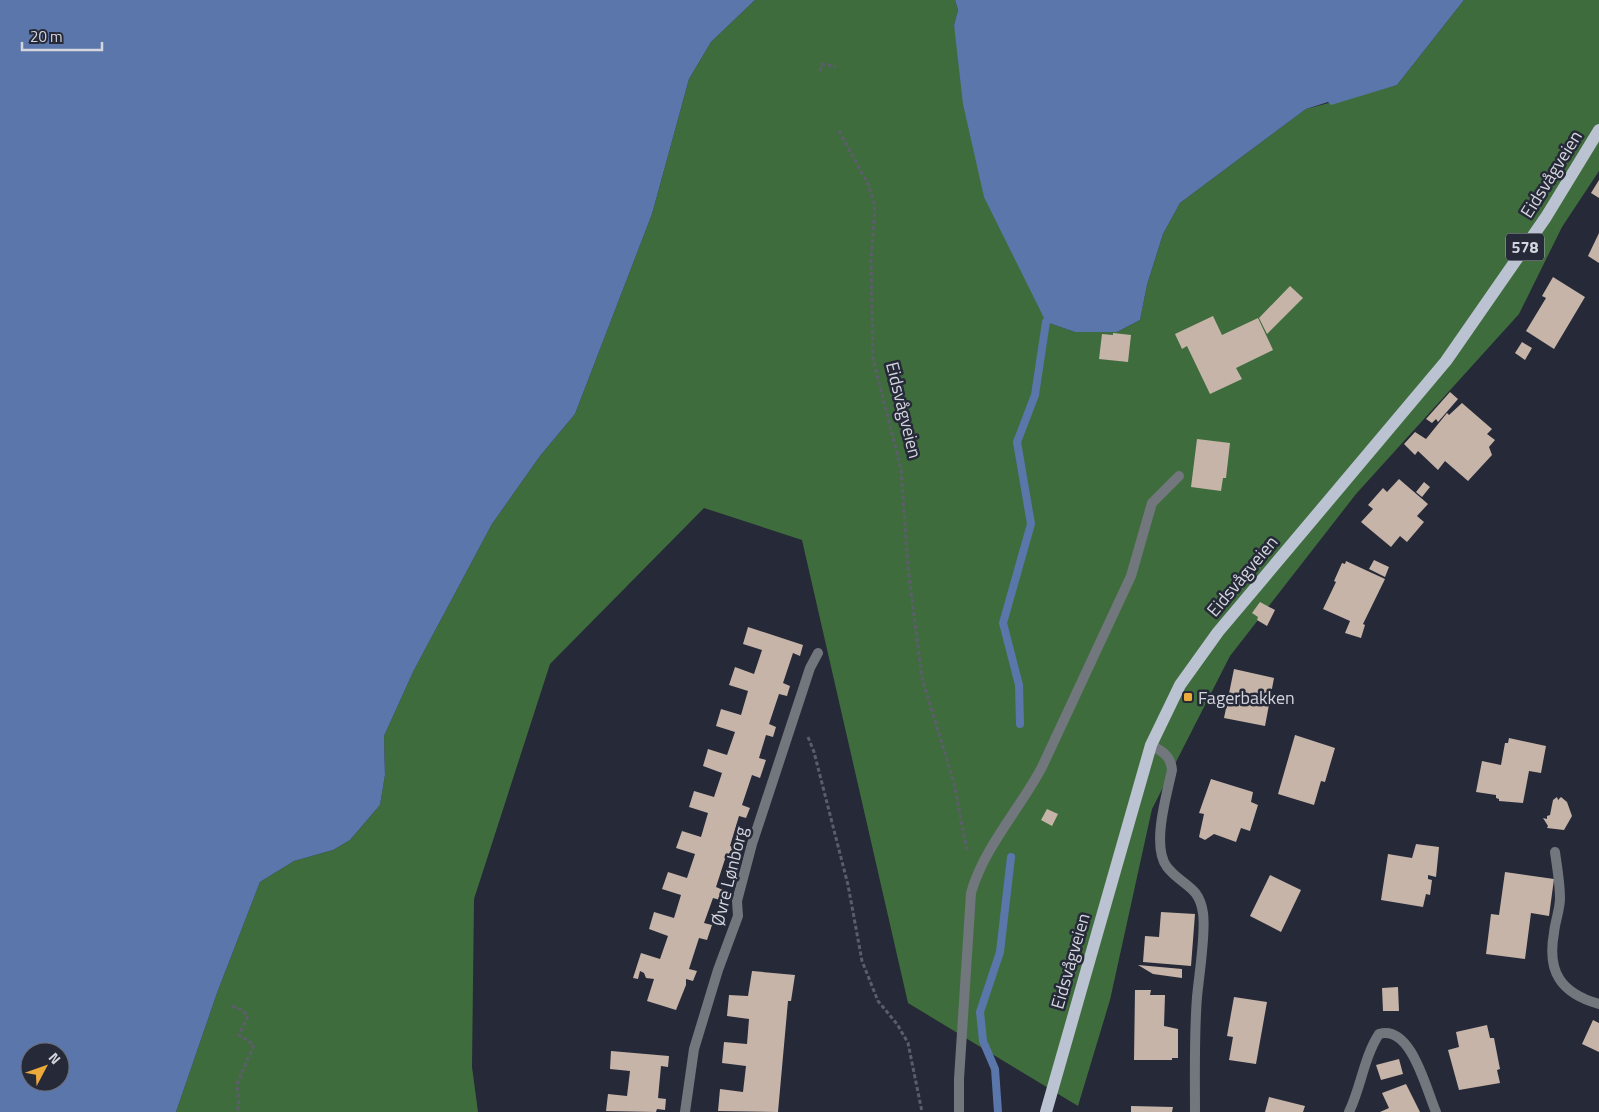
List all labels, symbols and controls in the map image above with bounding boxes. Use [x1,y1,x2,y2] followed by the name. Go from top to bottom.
[22,20,102,52] scale bar
[30,25,63,48] text: 20 m
[1513,125,1589,223] street label: Eidsvågveien
[1506,233,1544,260] road number: 578
[879,359,929,461] street label: Eidsvågveien
[1200,530,1284,622] street label: Eidsvågveien
[1198,684,1295,711] place label: Fagerbakken
[1182,691,1194,703] marker: Fagerbakken
[704,823,754,929] street label: Øvre Lønborg
[1043,910,1097,1012] street label: Eidsvågveien
[20,1042,70,1092] north arrow
[44,1048,66,1069] text: N

